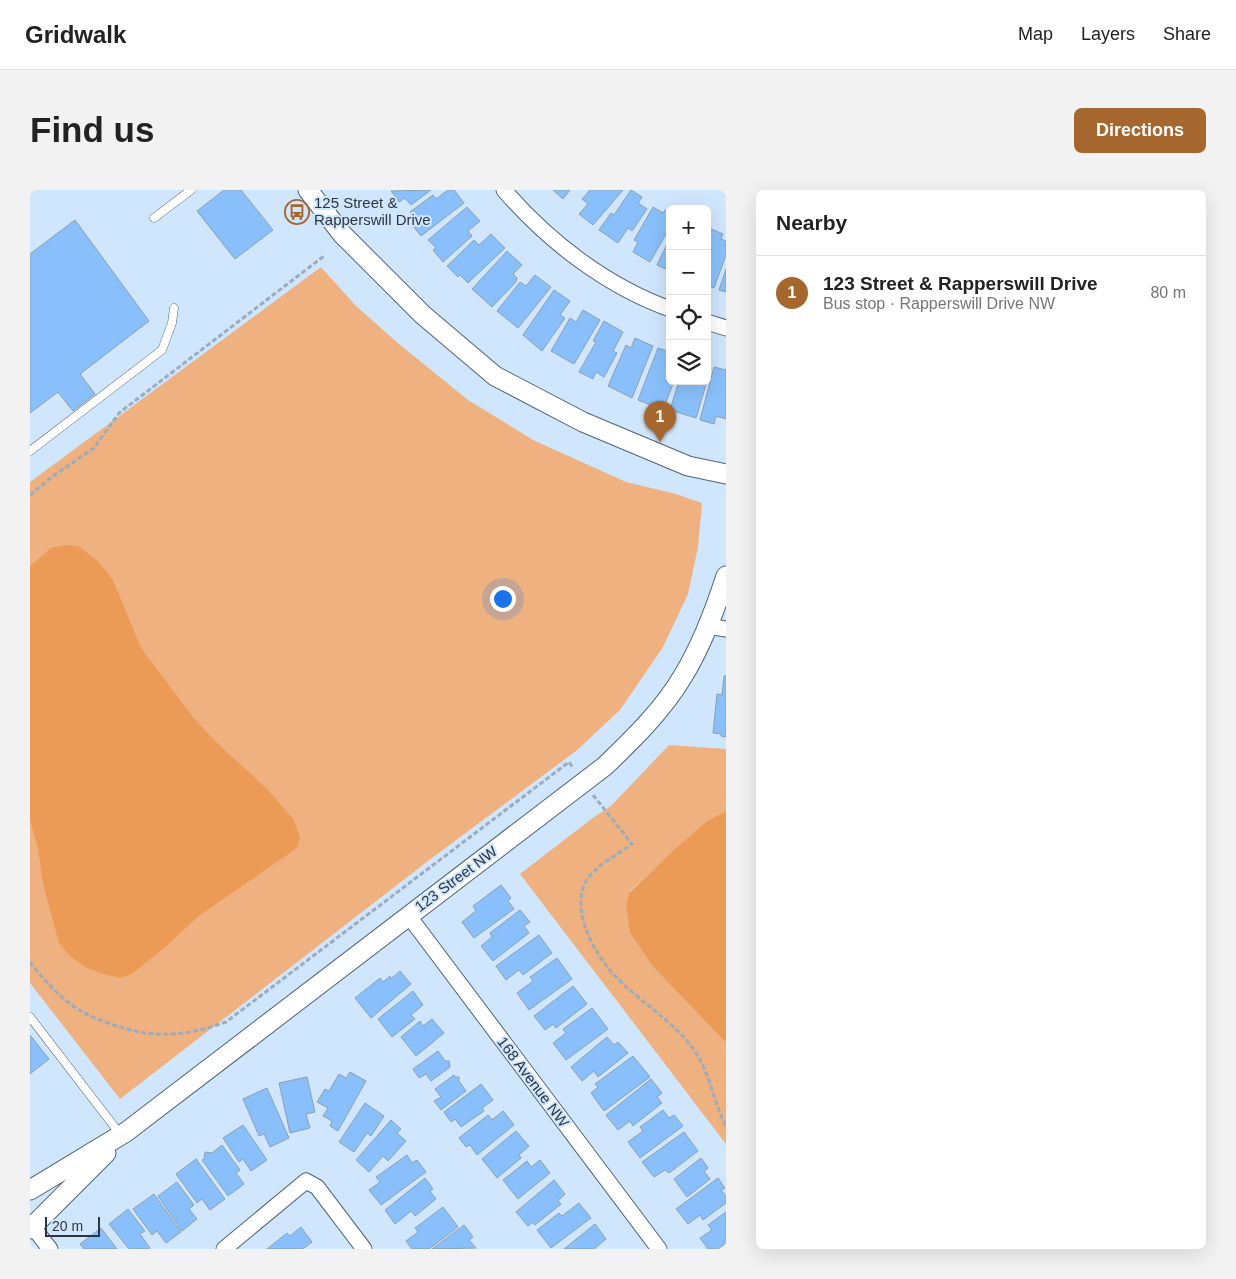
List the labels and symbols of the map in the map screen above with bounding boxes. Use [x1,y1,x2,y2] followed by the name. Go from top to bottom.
[314,194,431,228] place label: 125 Street & Rapperswill Drive
[284,199,310,225] bus stop icon: 125 Street & Rapperswill Drive
[644,401,676,442] pin: 1
[490,586,516,612] your location
[411,842,501,915] street label: 123 Street NW
[494,1033,573,1131] street label: 168 Avenue NW
[45,1214,100,1237] scale bar

